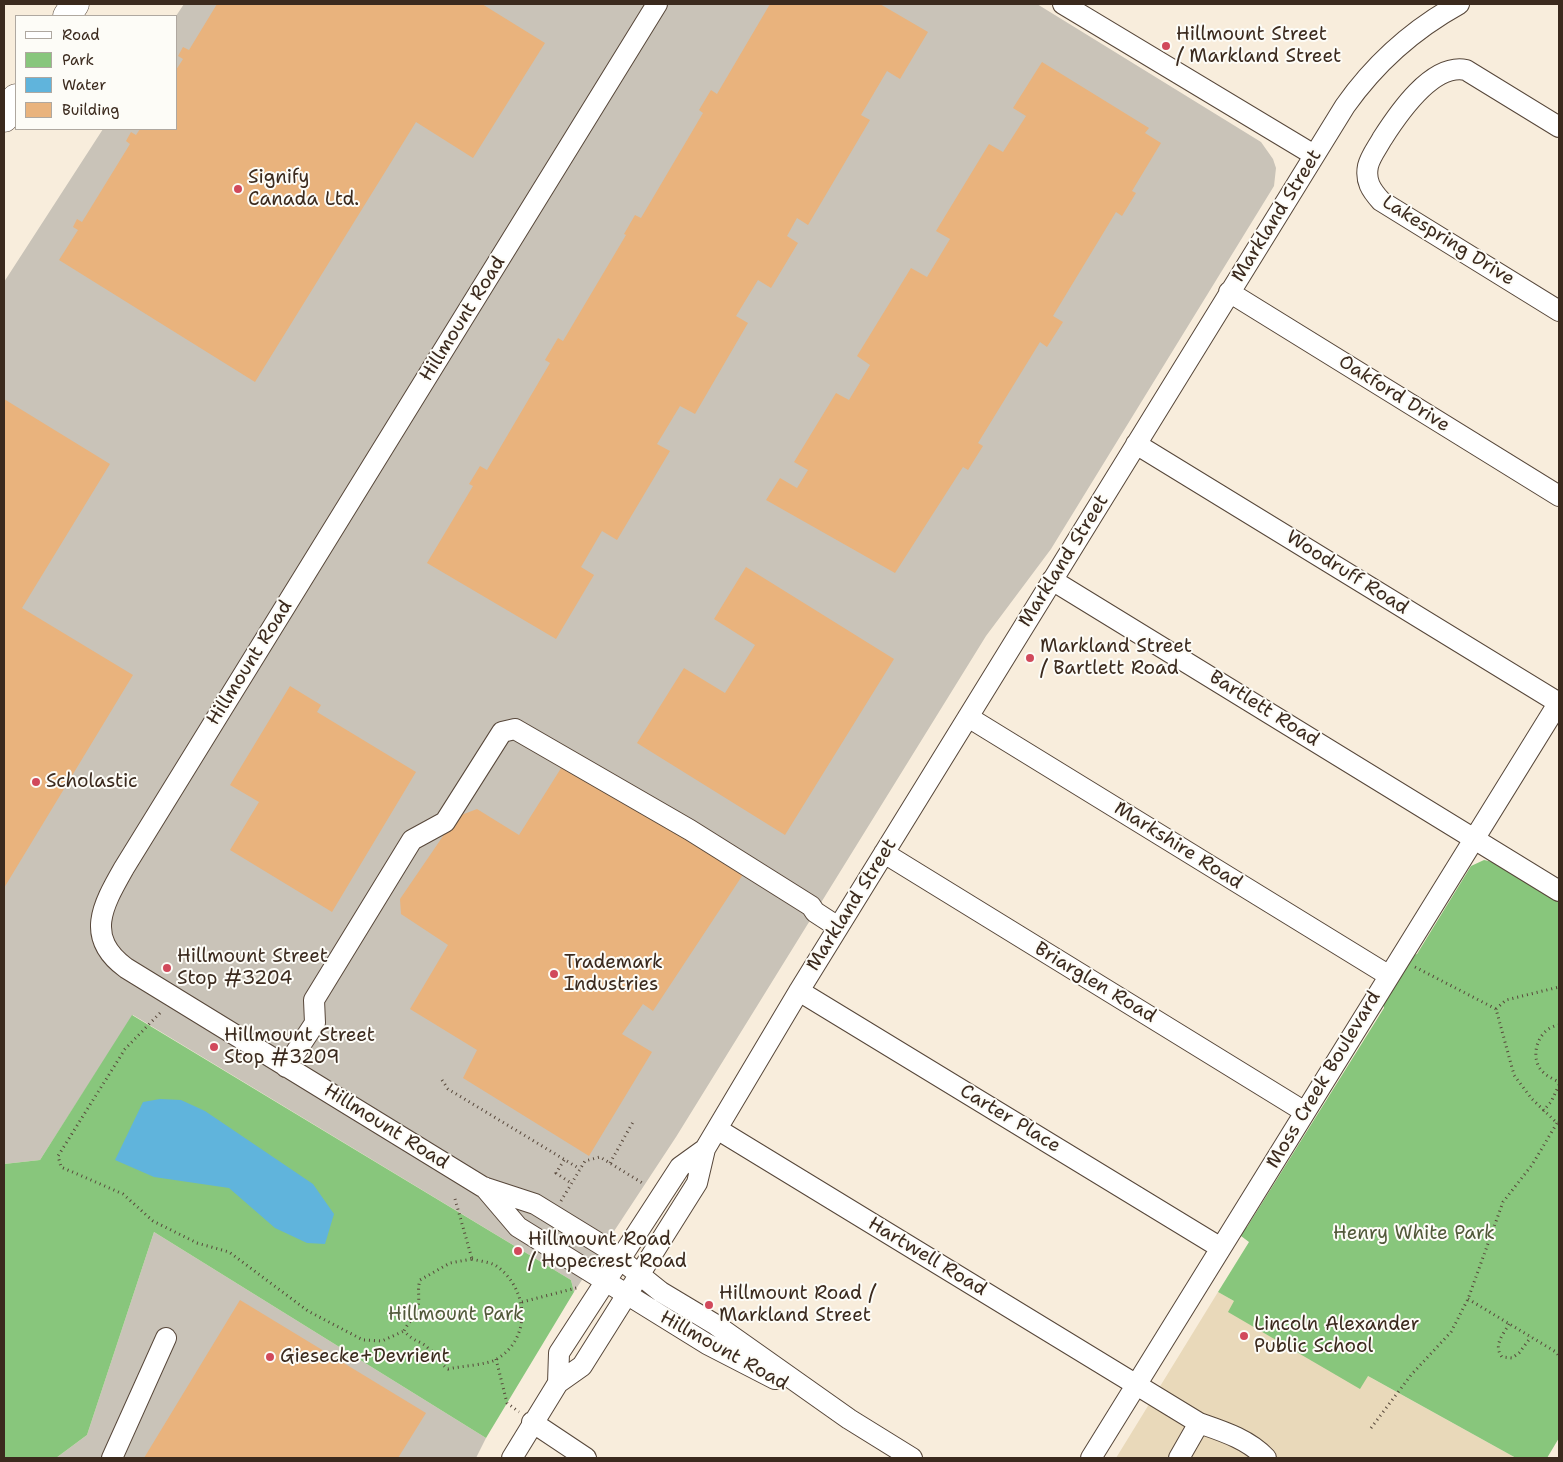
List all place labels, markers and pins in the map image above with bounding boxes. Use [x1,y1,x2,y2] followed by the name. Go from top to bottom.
[1176,24,1341,68] place label: Hillmount Street / Markland Street
[1160,40,1172,52] marker: Hillmount Street / Markland Street
[248,167,359,211] place label: Signify Canada Ltd.
[232,183,244,195] marker: Signify Canada Ltd.
[1040,636,1192,680] place label: Markland Street / Bartlett Road
[1024,652,1036,664] marker: Markland Street / Bartlett Road
[46,771,138,793] place label: Scholastic
[30,776,42,788] marker: Scholastic
[177,946,328,990] place label: Hillmount Street Stop #3204
[564,952,663,996] place label: Trademark Industries
[161,962,173,974] marker: Hillmount Street Stop #3204
[548,968,560,980] marker: Trademark Industries
[224,1025,375,1069] place label: Hillmount Street Stop #3209
[208,1041,220,1053] marker: Hillmount Street Stop #3209
[528,1229,687,1273] place label: Hillmount Road / Hopecrest Road
[512,1245,524,1257] marker: Hillmount Road / Hopecrest Road
[719,1283,875,1327] place label: Hillmount Road / Markland Street
[703,1299,715,1311] marker: Hillmount Road / Markland Street
[1254,1314,1419,1358] place label: Lincoln Alexander Public School
[1238,1330,1250,1342] marker: Lincoln Alexander Public School
[280,1346,450,1368] place label: Giesecke+Devrient
[264,1351,276,1363] marker: Giesecke+Devrient

